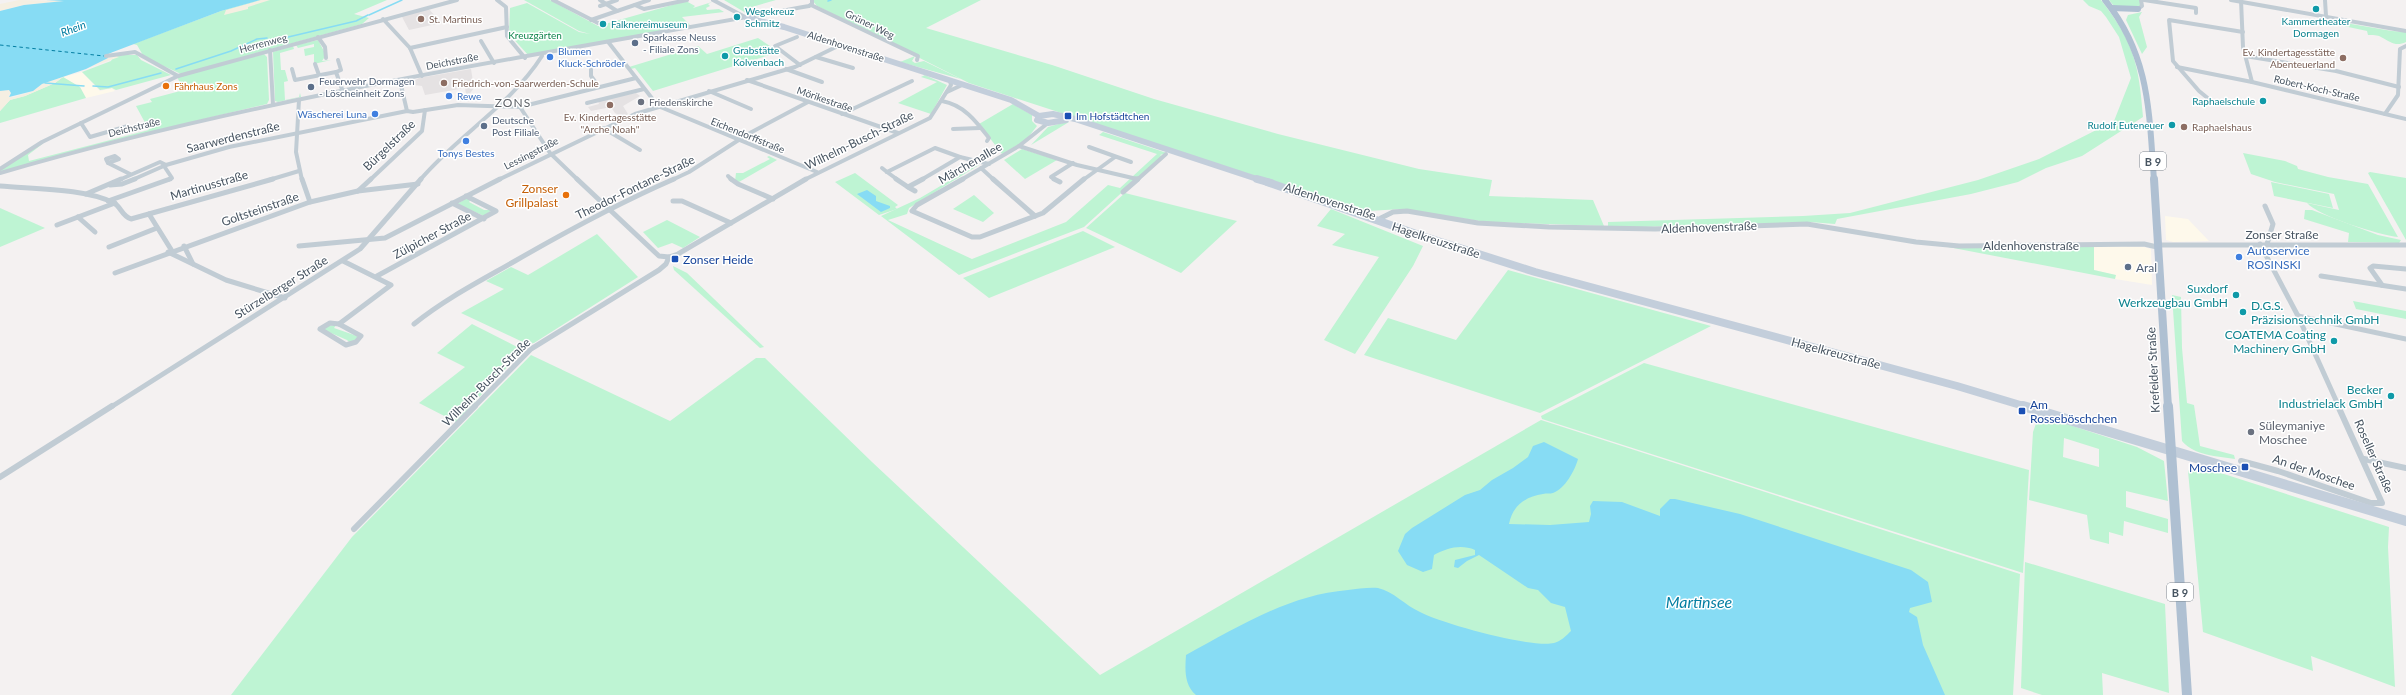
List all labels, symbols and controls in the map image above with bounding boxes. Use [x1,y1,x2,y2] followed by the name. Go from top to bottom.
[2311,4,2321,14] marker: Kammertheater Dormagen
[745,5,795,29] place label: Wegekreuz Schmitz
[843,7,897,41] street label: Grüner Weg
[732,12,742,22] marker: Wegekreuz Schmitz
[429,13,482,25] place label: St. Martinus
[416,14,426,24] marker: St. Martinus
[2282,15,2351,39] place label: Kammertheater Dormagen
[59,17,88,39] water label: Rhein
[611,18,688,30] place label: Falknereimuseum
[598,19,608,29] marker: Falknereimuseum
[806,28,886,64] street label: Aldenhovenstraße
[508,29,562,41] park label: Kreuzgärten
[238,31,288,55] street label: Herrenweg
[643,31,716,55] place label: Sparkasse Neuss - Filiale Zons
[630,38,640,48] marker: Sparkasse Neuss - Filiale Zons
[733,44,784,68] place label: Grabstätte Kolvenbach
[558,45,626,69] place label: Blumen Kluck-Schröder
[2242,46,2335,70] place label: Ev. Kindertagesstätte Abenteuerland
[425,50,479,72] street label: Deichstraße
[720,51,730,61] marker: Grabstätte Kolvenbach
[545,52,555,62] marker: Blumen Kluck-Schröder
[2338,53,2348,63] marker: Ev. Kindertagesstätte Abenteuerland
[2273,72,2361,104] street label: Robert-Koch-Straße
[319,75,415,99] place label: Feuerwehr Dormagen - Löscheinheit Zons
[452,77,599,89] place label: Friedrich-von-Saarwerden-Schule
[439,78,449,88] marker: Friedrich-von-Saarwerden-Schule
[174,80,238,92] place label: Fährhaus Zons
[161,81,171,91] marker: Fährhaus Zons
[306,82,316,92] marker: Feuerwehr Dormagen - Löscheinheit Zons
[795,84,855,114] street label: Mörikestraße
[457,90,481,102] place label: Rewe
[444,91,454,101] marker: Rewe
[495,95,531,110] district label: ZONS
[2192,95,2255,107] place label: Raphaelschule
[649,96,713,108] place label: Friedenskirche
[2258,96,2268,106] marker: Raphaelschule
[636,97,646,107] marker: Friedenskirche
[605,100,615,110] marker: Ev. Kindertagesstätte "Arche Noah"
[802,107,916,173] street label: Wilhelm-Busch-Straße
[298,108,367,120] place label: Wäscherei Luna
[370,109,380,119] marker: Wäscherei Luna
[1076,110,1149,122] place label: Im Hofstädtchen
[564,111,656,135] place label: Ev. Kindertagesstätte "Arche Noah"
[1063,111,1073,121] marker: Im Hofstädtchen
[492,114,539,138] place label: Deutsche Post Filiale
[107,115,161,139] street label: Deichstraße
[709,115,787,155] street label: Eichendorffstraße
[360,116,418,174] street label: Bürgelstraße
[185,118,281,156] street label: Saarwerdenstraße
[2088,119,2164,131] place label: Rudolf Euteneuer
[2167,120,2177,130] marker: Rudolf Euteneuer
[479,121,489,131] marker: Deutsche Post Filiale
[2192,121,2252,133] place label: Raphaelshaus
[2179,122,2189,132] marker: Raphaelshaus
[502,134,560,172] street label: Lessingstraße
[461,136,471,146] marker: Tonys Bestes
[936,139,1004,187] street label: Märchenallee
[438,147,494,159] place label: Tonys Bestes
[573,152,697,222] street label: Theodor-Fontane-Straße
[2140,152,2166,170] road number: B 9
[168,167,250,203] street label: Martinusstraße
[1282,179,1378,223] street label: Aldenhovenstraße
[505,181,559,210] place label: Zonser Grillpalast
[219,189,301,229] street label: Goltsteinstraße
[561,190,571,200] marker: Zonser Grillpalast
[390,208,474,262] street label: Zülpicher Straße
[1661,218,1757,236] street label: Aldenhovenstraße
[1390,219,1482,261] street label: Hagelkreuzstraße
[2245,227,2319,242] street label: Zonser Straße
[1983,238,2079,253] street label: Aldenhovenstraße
[2247,243,2310,272] place label: Autoservice ROSINSKI
[232,252,330,322] street label: Stürzelberger Straße
[683,252,753,267] place label: Zonser Heide
[2234,252,2244,262] marker: Autoservice ROSINSKI
[670,254,680,264] marker: Zonser Heide
[2136,260,2157,275] place label: Aral
[2123,262,2133,272] marker: Aral
[2118,281,2229,310] place label: Suxdorf Werkzeugbau GmbH
[2231,290,2241,300] marker: Suxdorf Werkzeugbau GmbH
[2251,298,2379,327] place label: D.G.S. Präzisionstechnik GmbH
[2238,307,2248,317] marker: D.G.S. Präzisionstechnik GmbH
[2143,327,2163,413] street label: Krefelder Straße
[2225,327,2326,356] place label: COATEMA Coating Machinery GmbH
[1790,334,1882,372] street label: Hagelkreuzstraße
[439,335,533,429] street label: Wilhelm-Busch-Straße
[2329,336,2339,346] marker: COATEMA Coating Machinery GmbH
[2279,382,2384,411] place label: Becker Industrielack GmbH
[2386,391,2396,401] marker: Becker Industrielack GmbH
[2030,397,2117,426] place label: Am Rosseböschchen
[2017,406,2027,416] marker: Am Rosseböschchen
[2351,417,2397,495] street label: Roseller Straße
[2259,418,2325,447] place label: Süleymaniye Moschee
[2246,427,2256,437] marker: Süleymaniye Moschee
[2271,451,2357,493] street label: An der Moschee
[2189,460,2237,475] place label: Moschee
[2240,462,2250,472] marker: Moschee
[2167,583,2193,601] road number: B 9
[1666,592,1733,611] water label: Martinsee

